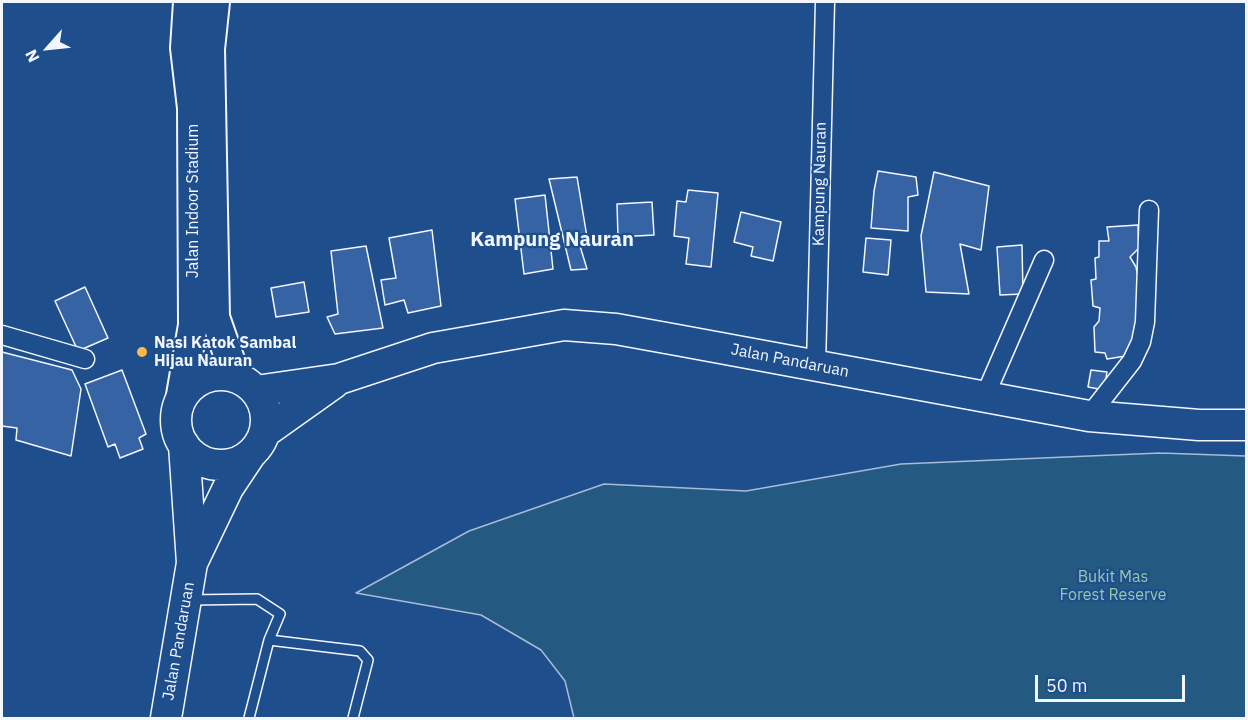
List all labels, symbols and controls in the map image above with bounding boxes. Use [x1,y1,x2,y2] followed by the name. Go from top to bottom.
[18,18,78,78] north arrow
[20,46,44,66] text: N
[809,122,831,246] street label: Kampung Nauran
[183,124,203,278] street label: Jalan Indoor Stadium
[470,228,634,252] district label: Kampung Nauran
[154,333,296,371] place label: Nasi Katok Sambal Hijau Nauran
[729,340,851,382] street label: Jalan Pandaruan
[135,345,149,359] marker: Nasi Katok Sambal Hijau Nauran
[1059,567,1167,605] park label: Bukit Mas Forest Reserve
[159,580,199,702] street label: Jalan Pandaruan
[1038,663,1188,701] scale bar
[1046,674,1088,697] text: 50 m

